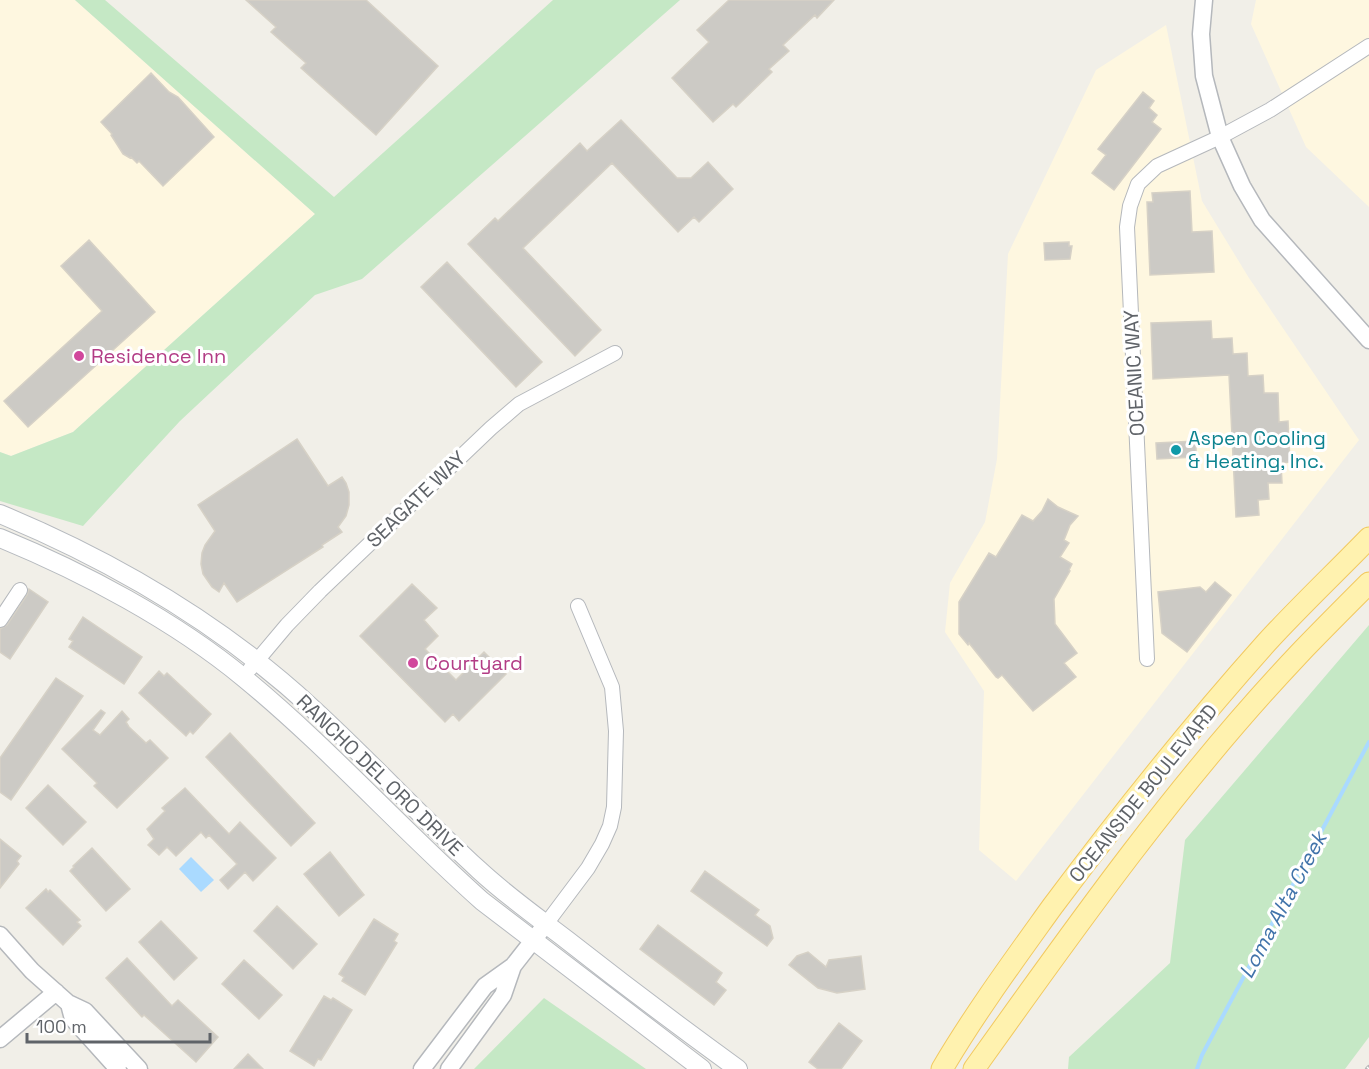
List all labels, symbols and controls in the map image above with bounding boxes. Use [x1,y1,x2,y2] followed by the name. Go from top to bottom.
[1118,309,1150,437] street label: OCEANIC WAY
[91,343,226,369] place label: Residence Inn
[72,349,86,363] marker: Residence Inn
[1188,425,1326,474] place label: Aspen Cooling & Heating, Inc.
[1169,443,1183,457] marker: Aspen Cooling & Heating, Inc.
[361,445,471,553] street label: SEAGATE WAY
[425,650,523,676] place label: Courtyard
[406,656,420,670] marker: Courtyard
[291,689,469,861] street label: RANCHO DEL ORO DRIVE
[1063,699,1223,887] street label: OCEANSIDE BOULEVARD
[1233,824,1334,983] water label: Loma Alta Creek
[27,1006,210,1044] scale bar
[36,1015,87,1038] text: 100 m

